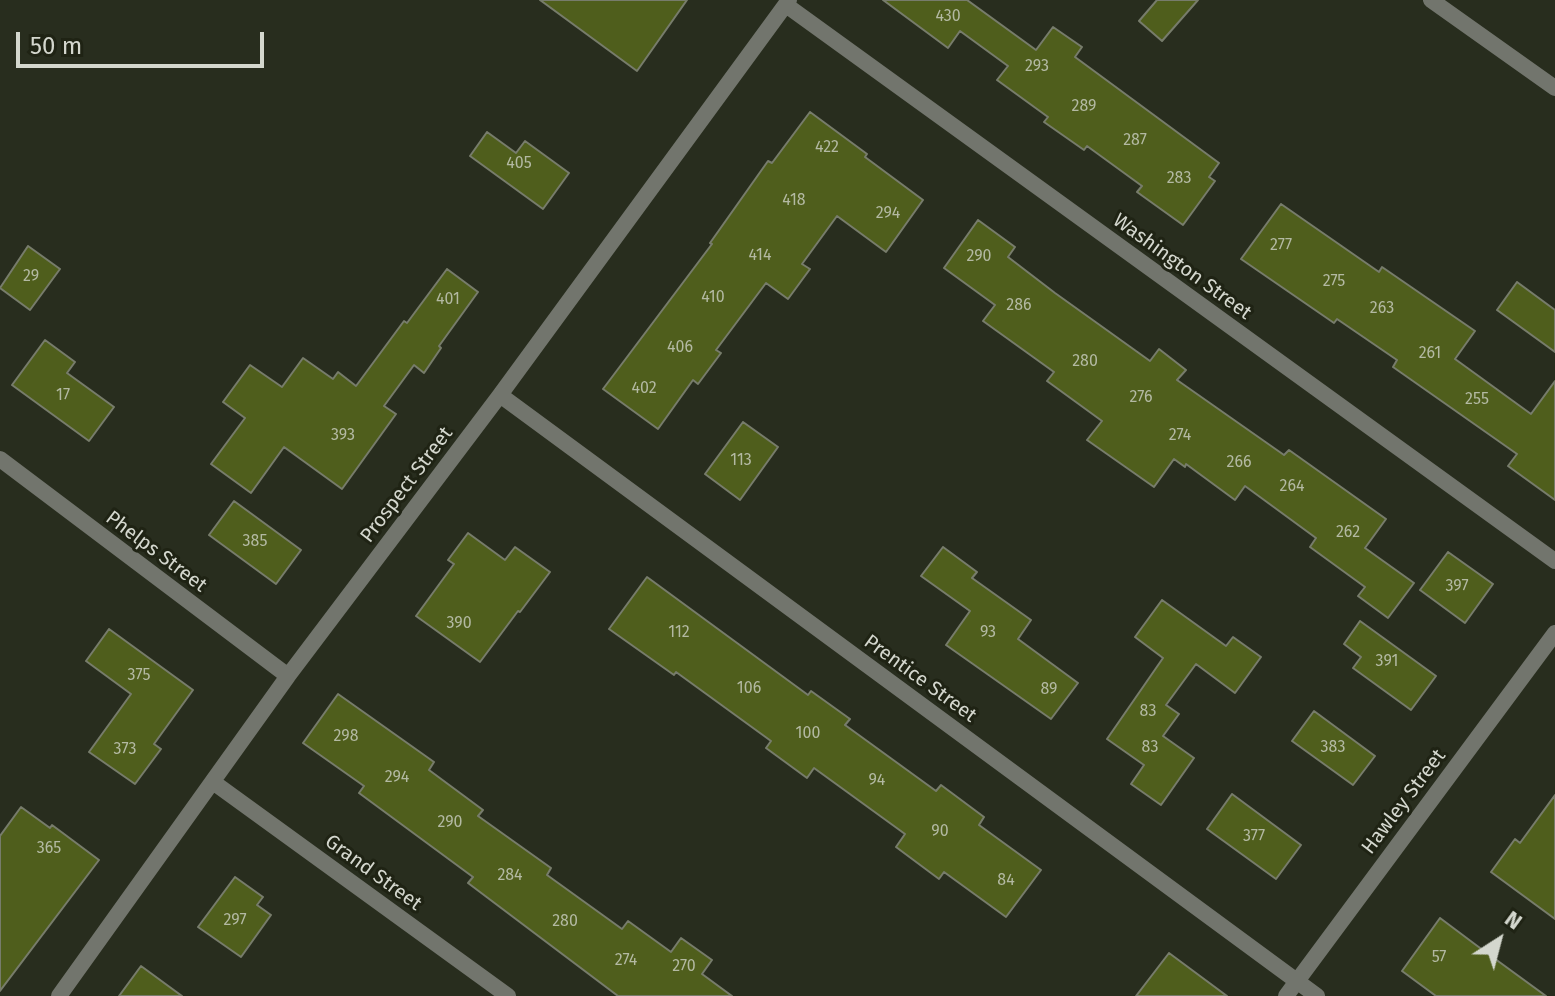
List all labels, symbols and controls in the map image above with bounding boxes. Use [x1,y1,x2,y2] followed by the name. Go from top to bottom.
[935,7,961,27] house number: 430
[20,16,268,66] scale bar
[30,32,82,60] text: 50 m
[1025,57,1049,77] house number: 293
[1072,97,1096,117] house number: 289
[1123,131,1147,151] house number: 287
[815,138,839,158] house number: 422
[506,154,532,174] house number: 405
[1167,169,1191,189] house number: 283
[782,191,806,211] house number: 418
[876,204,900,224] house number: 294
[1108,209,1256,325] street label: Washington Street
[1270,236,1292,256] house number: 277
[748,246,772,266] house number: 414
[966,247,992,267] house number: 290
[23,267,39,287] house number: 29
[1323,272,1345,292] house number: 275
[701,288,725,308] house number: 410
[436,290,460,310] house number: 401
[1006,296,1032,316] house number: 286
[1370,299,1394,319] house number: 263
[667,338,693,358] house number: 406
[1419,344,1441,364] house number: 261
[1072,352,1098,372] house number: 280
[631,379,657,399] house number: 402
[56,386,70,406] house number: 17
[1129,388,1153,408] house number: 276
[1465,390,1489,410] house number: 255
[356,422,458,548] street label: Prospect Street
[331,426,355,446] house number: 393
[1169,426,1191,446] house number: 274
[730,451,752,471] house number: 113
[1227,453,1251,473] house number: 266
[1280,477,1304,497] house number: 264
[101,506,211,598] street label: Phelps Street
[1336,523,1360,543] house number: 262
[243,532,267,552] house number: 385
[1445,577,1469,597] house number: 397
[446,614,472,634] house number: 390
[668,623,690,643] house number: 112
[980,623,996,643] house number: 93
[859,630,981,728] street label: Prentice Street
[1376,652,1398,672] house number: 391
[128,666,150,686] house number: 375
[737,679,761,699] house number: 106
[1041,680,1057,700] house number: 89
[1140,702,1156,722] house number: 83
[796,724,820,744] house number: 100
[334,727,358,747] house number: 298
[1142,738,1158,758] house number: 83
[1321,738,1345,758] house number: 383
[114,740,136,760] house number: 373
[1357,745,1451,859] street label: Hawley Street
[385,768,409,788] house number: 294
[869,771,885,791] house number: 94
[437,813,463,833] house number: 290
[931,822,949,842] house number: 90
[1243,827,1265,847] house number: 377
[320,830,426,916] street label: Grand Street
[37,839,61,859] house number: 365
[497,866,523,886] house number: 284
[997,871,1015,891] house number: 84
[1459,900,1539,980] north arrow
[1500,905,1527,935] text: N
[223,911,247,931] house number: 297
[552,912,578,932] house number: 280
[1432,948,1446,968] house number: 57
[615,951,637,971] house number: 274
[672,957,696,977] house number: 270

